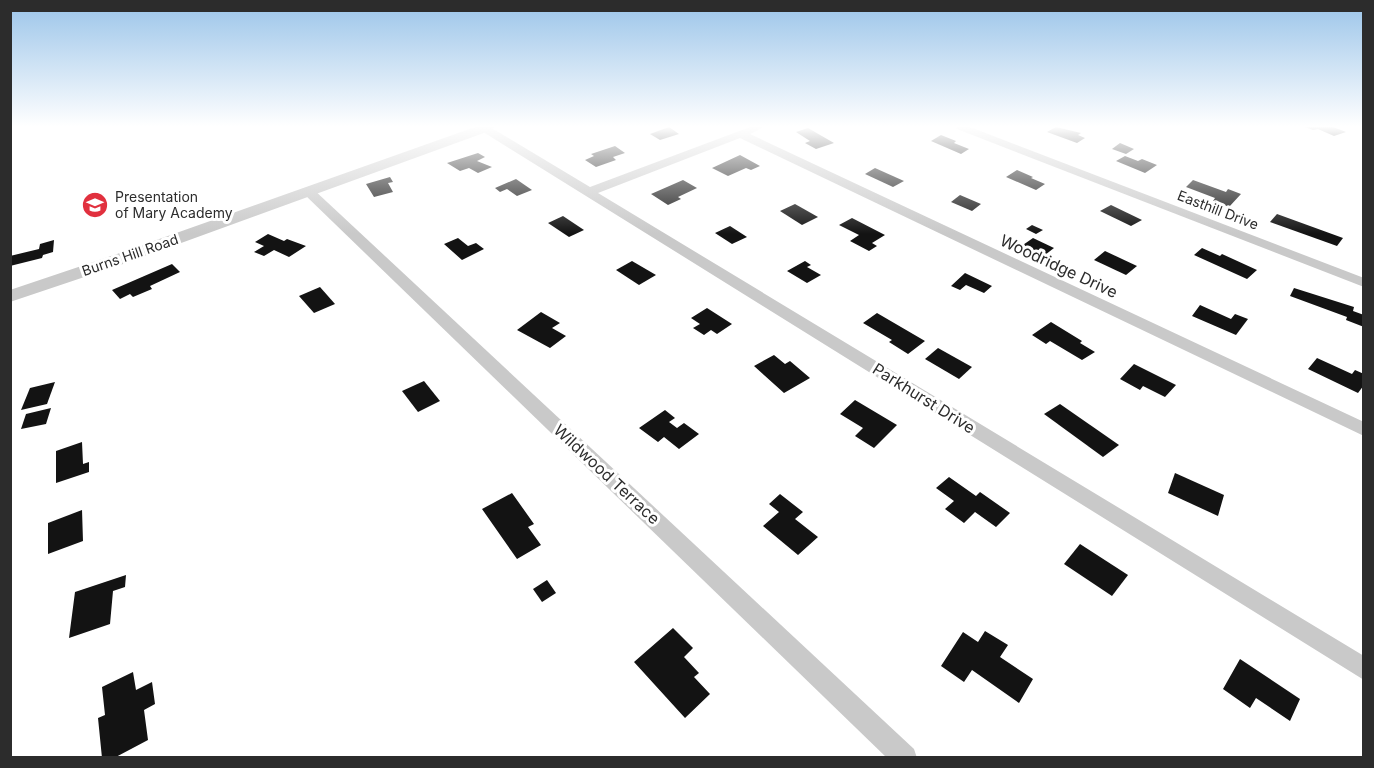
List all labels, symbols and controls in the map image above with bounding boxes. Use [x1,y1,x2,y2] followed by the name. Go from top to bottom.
[1175,186,1261,233] street label: Easthill Drive
[115,188,233,221] place label: Presentation of Mary Academy
[80,190,110,220] school or university icon: Presentation of Mary Academy
[79,230,180,279] street label: Burns Hill Road
[997,230,1121,302] street label: Woodridge Drive
[869,358,979,438] street label: Parkhurst Drive
[550,420,664,528] street label: Wildwood Terrace

